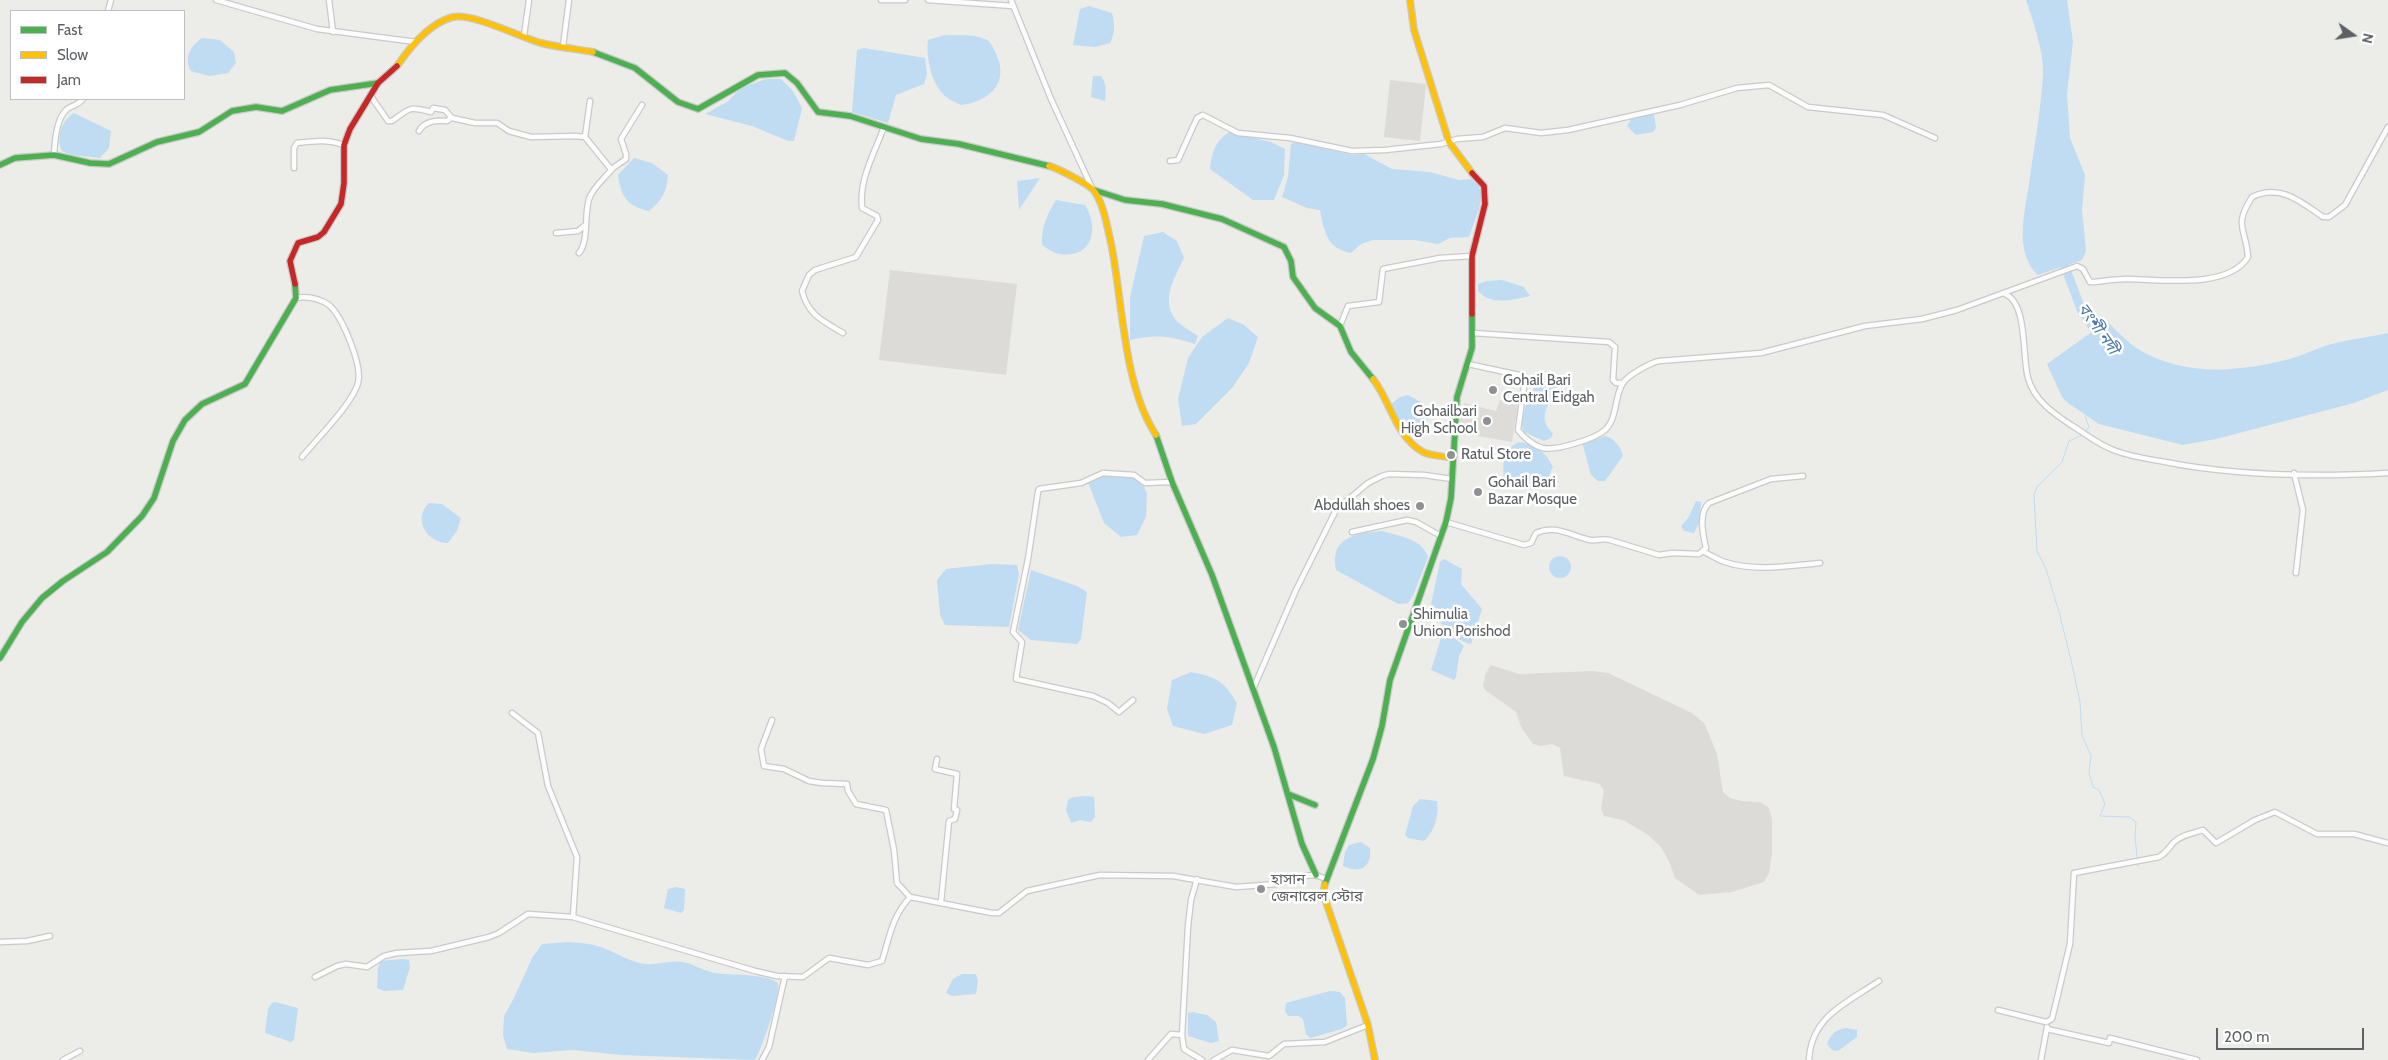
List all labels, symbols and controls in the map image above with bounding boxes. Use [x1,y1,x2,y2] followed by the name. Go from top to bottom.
[10,10,185,100] legend
[2328,10,2378,60] north arrow
[57,21,82,39] text: Fast
[2358,32,2377,45] text: N
[57,46,88,64] text: Slow
[57,71,81,89] text: Jam
[2074,300,2122,358] water label: বংশী নদী
[1503,372,1595,407] place label: Gohail Bari Central Eidgah
[1487,384,1499,396] marker: Gohail Bari Central Eidgah
[1401,403,1477,438] place label: Gohailbari High School
[1481,415,1493,427] marker: Gohailbari High School
[1461,446,1531,464] place label: Ratul Store
[1445,449,1457,461] marker: Ratul Store
[1488,474,1577,509] place label: Gohail Bari Bazar Mosque
[1472,486,1484,498] marker: Gohail Bari Bazar Mosque
[1314,497,1410,515] place label: Abdullah shoes
[1414,500,1426,512] marker: Abdullah shoes
[1413,606,1511,641] place label: Shimulia Union Porishod
[1397,618,1409,630] marker: Shimulia Union Porishod
[1271,871,1363,906] place label: হাসান জেনারেল স্টোর
[1255,883,1267,895] marker: হাসান জেনারেল স্টোর
[2218,1018,2366,1050] scale bar
[2224,1028,2269,1046] text: 200 m

